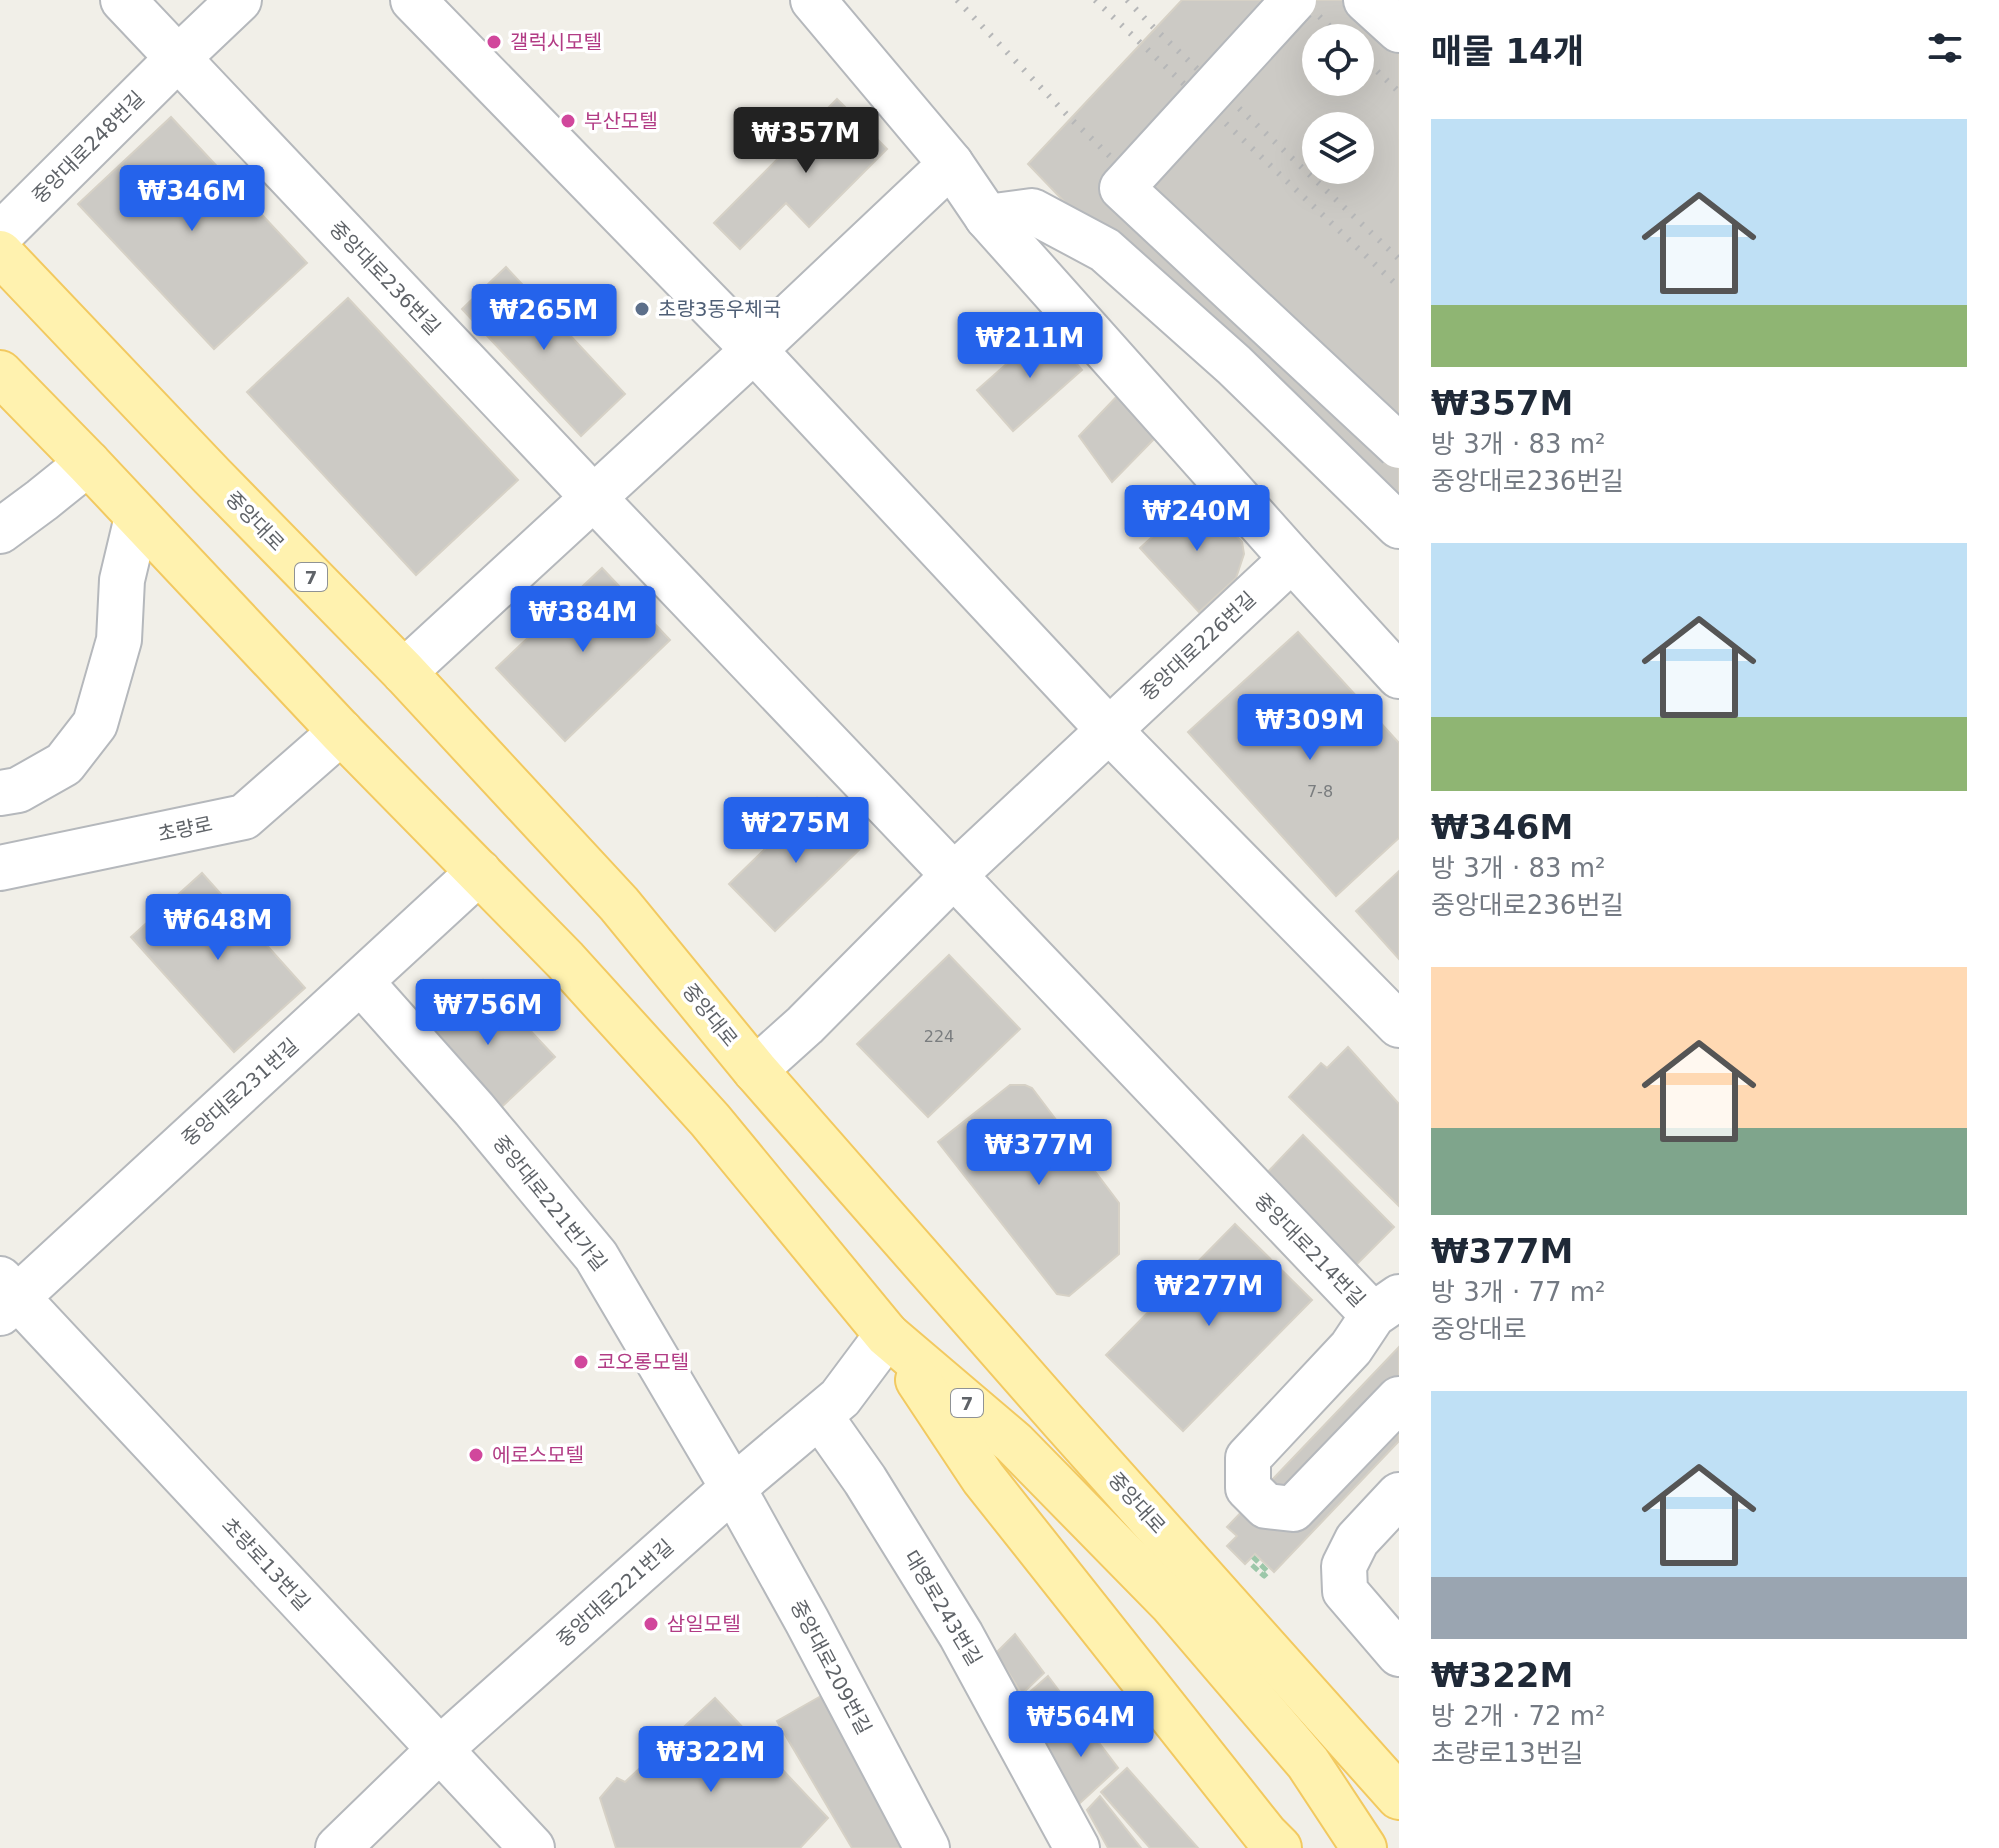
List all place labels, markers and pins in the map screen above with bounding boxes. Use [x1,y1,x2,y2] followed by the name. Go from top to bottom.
[510,30,602,54] place label: 갤럭시모텔
[485,33,503,51] marker: 갤럭시모텔
[750,107,862,175] pin: ₩357M
[584,109,658,133] place label: 부산모텔
[559,112,577,130] marker: 부산모텔
[136,165,248,233] pin: ₩346M
[488,284,600,352] pin: ₩265M
[658,297,781,321] place label: 초량3동우체국
[633,300,651,318] marker: 초량3동우체국
[974,312,1086,380] pin: ₩211M
[1141,485,1253,553] pin: ₩240M
[527,586,639,654] pin: ₩384M
[1254,694,1366,762] pin: ₩309M
[740,797,852,865] pin: ₩275M
[162,894,274,962] pin: ₩648M
[432,979,544,1047] pin: ₩756M
[983,1119,1095,1187] pin: ₩377M
[1153,1260,1265,1328] pin: ₩277M
[597,1350,689,1374] place label: 코오롱모텔
[572,1353,590,1371] marker: 코오롱모텔
[492,1443,584,1467] place label: 에로스모텔
[467,1446,485,1464] marker: 에로스모텔
[667,1612,741,1636] place label: 삼일모텔
[642,1615,660,1633] marker: 삼일모텔
[1025,1691,1137,1759] pin: ₩564M
[655,1726,767,1794] pin: ₩322M

